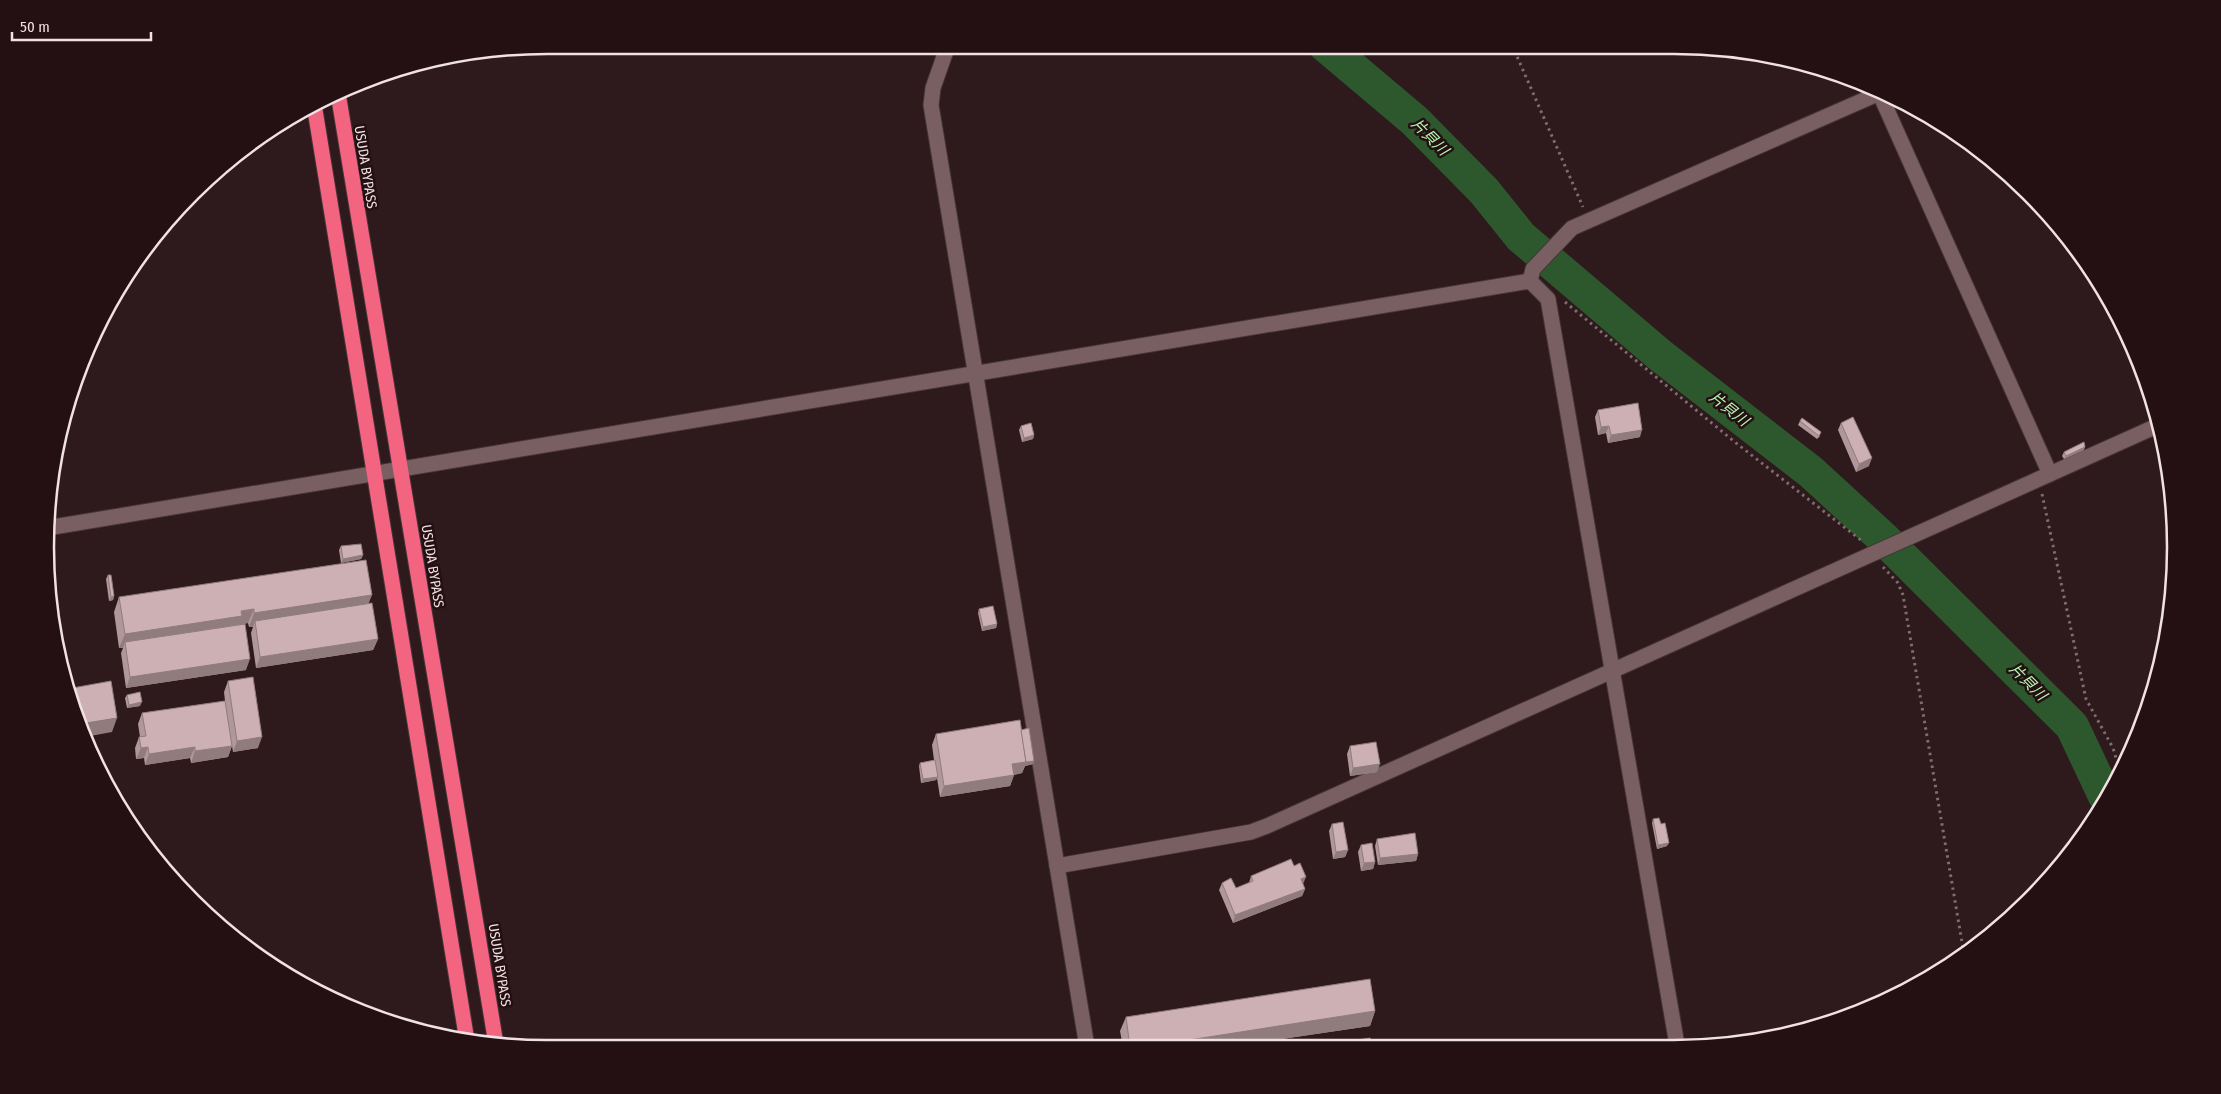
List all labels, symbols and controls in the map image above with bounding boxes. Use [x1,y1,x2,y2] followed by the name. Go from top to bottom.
[12,10,151,42] scale bar
[20,18,50,36] text: 50 m
[1408,115,1454,161] water label: 片貝川
[351,124,380,210] street label: USUDA BYPASS
[1706,388,1754,431] water label: 片貝川
[418,523,447,609] street label: USUDA BYPASS
[2006,660,2052,706] water label: 片貝川
[485,922,514,1008] street label: USUDA BYPASS

